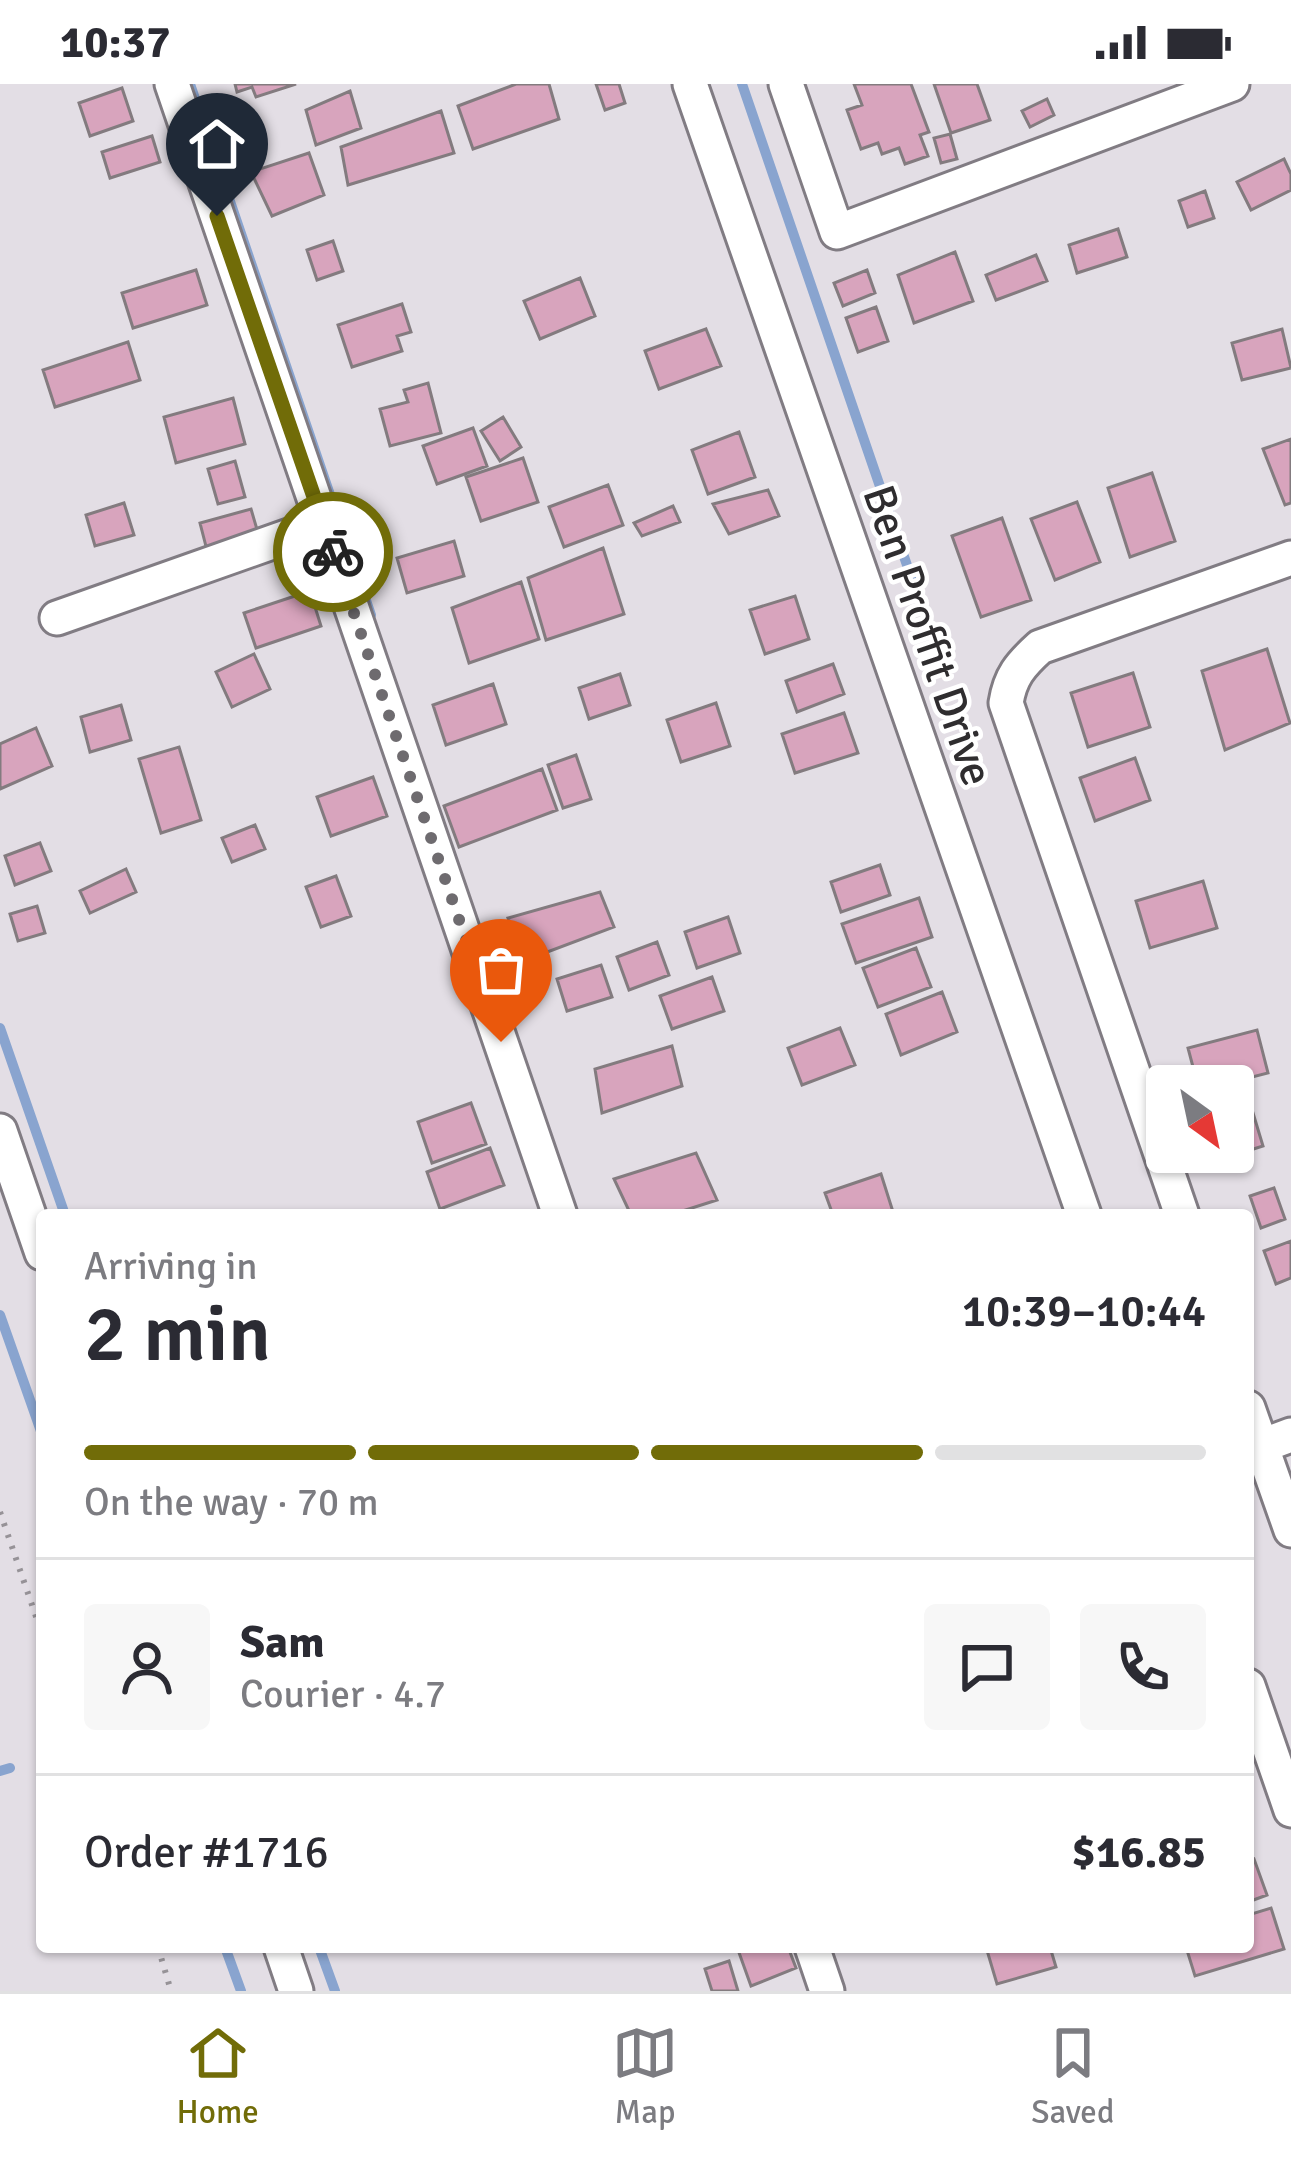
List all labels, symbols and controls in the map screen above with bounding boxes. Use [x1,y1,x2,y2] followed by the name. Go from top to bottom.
[60,15,170,70] text: 10:37
[166,93,268,216] pin
[184,111,250,177] icon: home
[850,478,1005,793] street label: Ben Proffit Drive
[273,492,393,612] courier
[300,519,366,585] icon: bike
[450,919,552,1042] pin
[468,937,534,1003] icon: bag
[1146,1065,1254,1173] north arrow
[1146,1065,1254,1173] map controls
[84,1242,258,1290] text: Arriving in
[962,1284,1206,1339] text: 10:39–10:44
[84,1287,271,1383] text: 2 min
[84,1478,379,1526] text: On the way · 70 m
[84,1604,210,1730] button: person
[924,1604,1050,1730] button: chat
[1080,1604,1206,1730] button: phone
[240,1615,325,1670] text: Sam
[240,1670,446,1718] text: Courier · 4.7
[84,1825,329,1880] text: Order #1716
[1072,1825,1206,1880] text: $16.85
[177,2020,259,2133] tab: Home
[612,2020,678,2133] tab: Map
[1031,2020,1114,2133] tab: Saved

